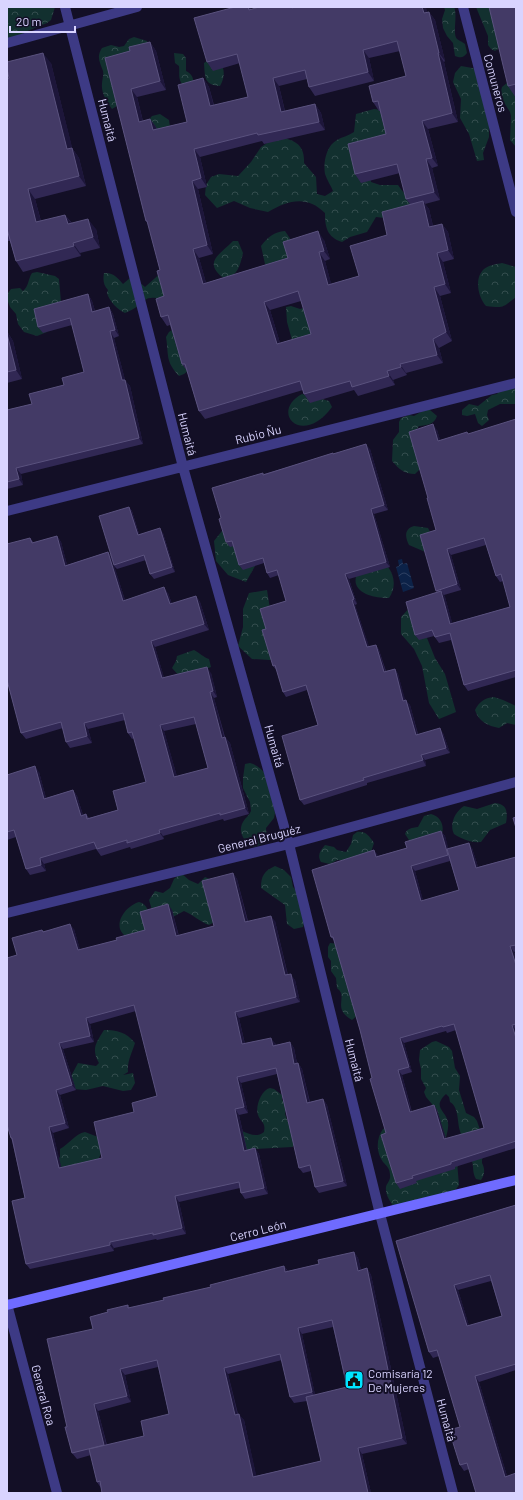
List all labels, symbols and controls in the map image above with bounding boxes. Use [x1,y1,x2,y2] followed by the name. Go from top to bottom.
[10,8,75,34] scale bar
[16,14,42,28] text: 20 m
[482,52,511,114] street label: Comuneros
[96,97,120,143] street label: Humaitá
[176,411,200,457] street label: Humaitá
[234,422,282,446] street label: Rubio Ñu
[262,723,288,769] street label: Humaitá
[216,821,302,855] street label: General Bruguéz
[343,1037,367,1083] street label: Humaitá
[228,1216,288,1244] street label: Cerro León
[29,1363,59,1427] street label: General Roa
[368,1366,433,1394] place label: Comisaría 12 De Mujeres
[343,1369,365,1391] public building icon: Comisaría 12 De Mujeres
[435,1397,459,1443] street label: Humaitá

